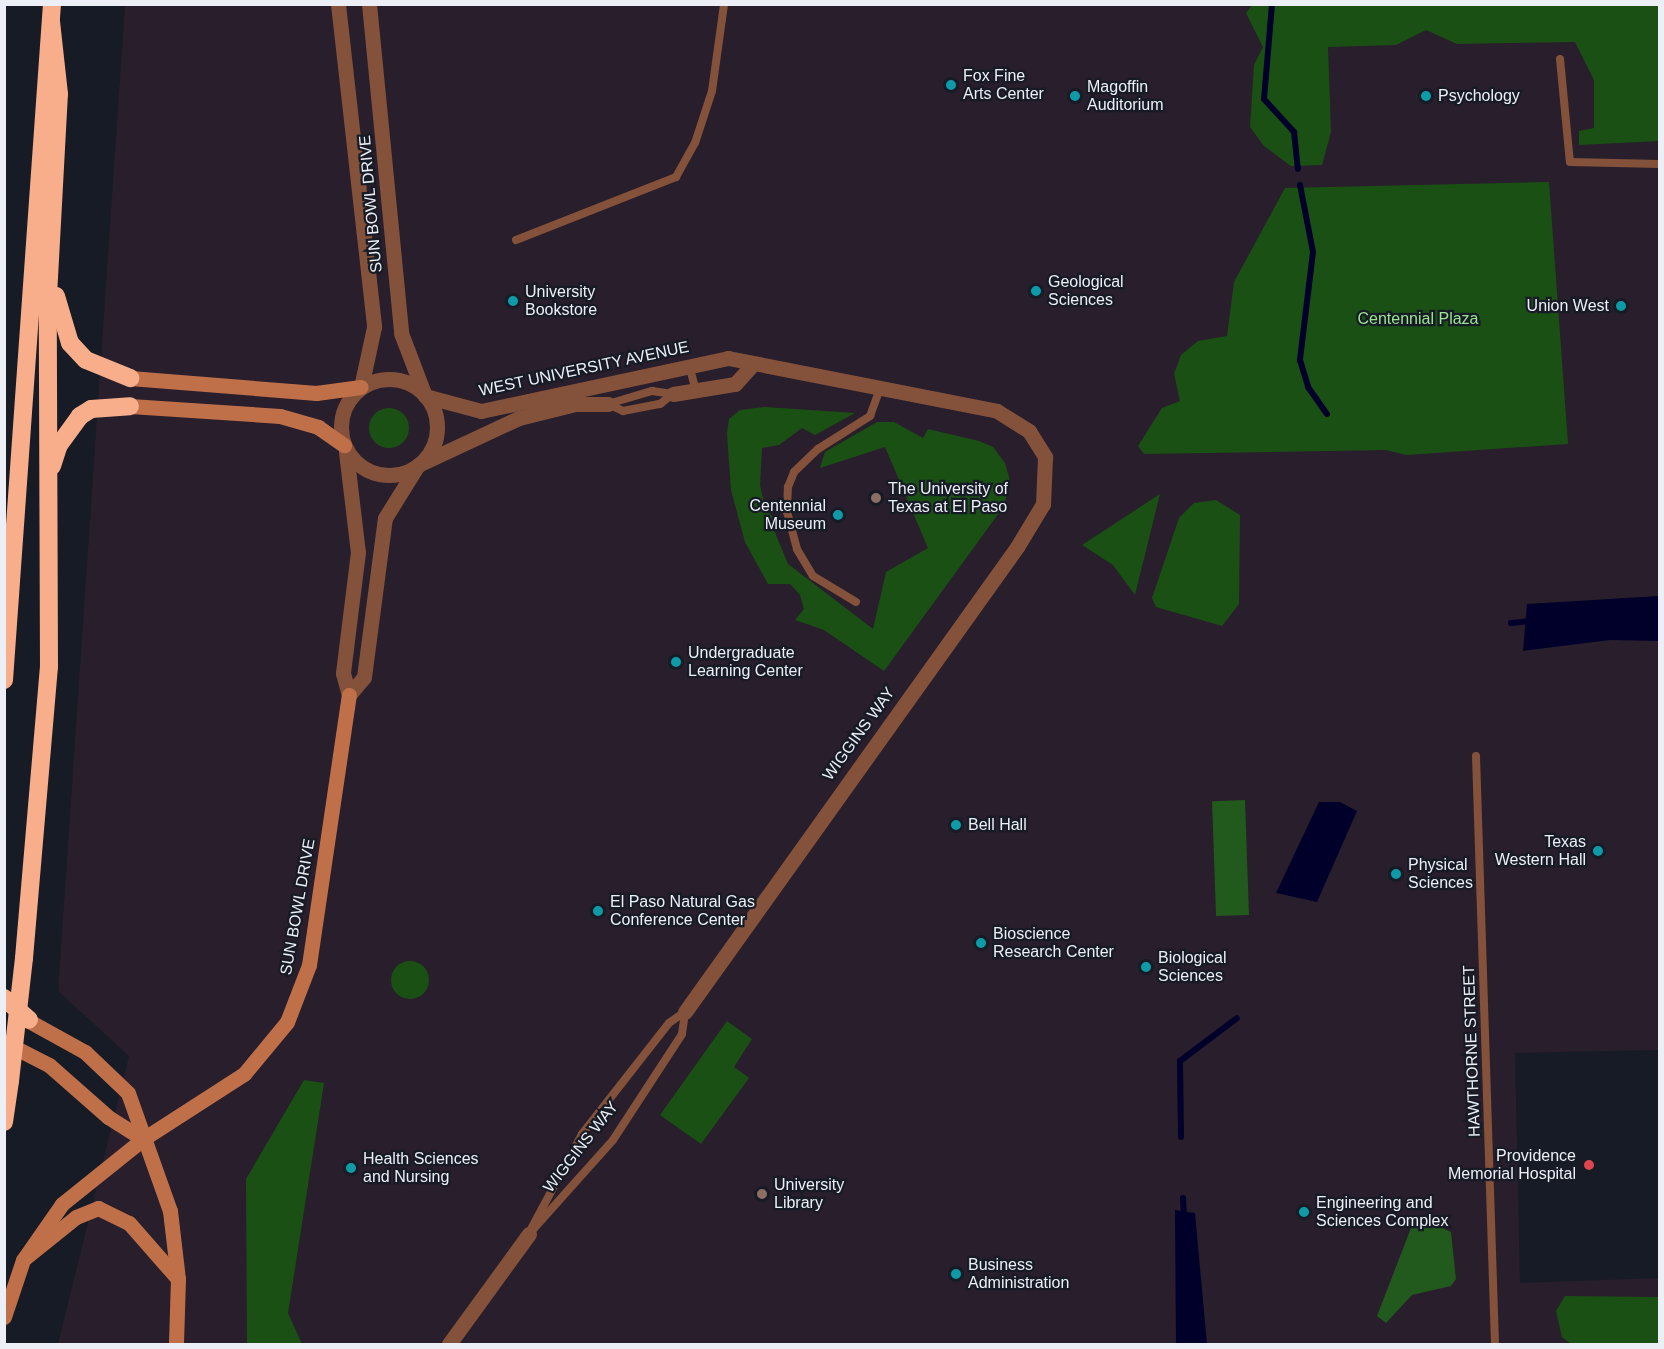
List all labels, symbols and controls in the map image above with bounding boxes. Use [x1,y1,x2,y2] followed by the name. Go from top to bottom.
[963,66,1044,104] place label: Fox Fine Arts Center
[1087,77,1163,115] place label: Magoffin Auditorium
[944,78,958,92] marker: Fox Fine Arts Center
[1438,86,1520,106] place label: Psychology
[1068,89,1082,103] marker: Magoffin Auditorium
[1419,89,1433,103] marker: Psychology
[355,134,387,274] street label: SUN BOWL DRIVE
[1048,272,1124,310] place label: Geological Sciences
[525,282,597,320] place label: University Bookstore
[1029,284,1043,298] marker: Geological Sciences
[506,294,520,308] marker: University Bookstore
[1527,296,1609,316] place label: Union West
[1614,299,1628,313] marker: Union West
[1358,309,1478,329] park label: Centennial Plaza
[476,337,692,401] street label: WEST UNIVERSITY AVENUE
[888,479,1008,517] place label: The University of Texas at El Paso
[869,491,883,505] marker: The University of Texas at El Paso
[750,496,826,534] place label: Centennial Museum
[831,508,845,522] marker: Centennial Museum
[688,643,803,681] place label: Undergraduate Learning Center
[669,655,683,669] marker: Undergraduate Learning Center
[819,684,899,784] street label: WIGGINS WAY
[968,815,1027,835] place label: Bell Hall
[949,818,963,832] marker: Bell Hall
[1495,832,1586,870] place label: Texas Western Hall
[277,837,319,977] street label: SUN BOWL DRIVE
[1591,844,1605,858] marker: Texas Western Hall
[1408,855,1473,893] place label: Physical Sciences
[1389,867,1403,881] marker: Physical Sciences
[610,892,755,930] place label: El Paso Natural Gas Conference Center
[591,904,605,918] marker: El Paso Natural Gas Conference Center
[993,924,1114,962] place label: Bioscience Research Center
[974,936,988,950] marker: Bioscience Research Center
[1158,948,1226,986] place label: Biological Sciences
[1139,960,1153,974] marker: Biological Sciences
[1459,965,1485,1137] street label: HAWTHORNE STREET
[540,1098,622,1196] street label: WIGGINS WAY
[1448,1146,1576,1184] place label: Providence Memorial Hospital
[363,1149,479,1187] place label: Health Sciences and Nursing
[1580,1156,1598,1174] marker: Providence Memorial Hospital
[344,1161,358,1175] marker: Health Sciences and Nursing
[774,1175,844,1213] place label: University Library
[755,1187,769,1201] marker: University Library
[1316,1193,1448,1231] place label: Engineering and Sciences Complex
[1297,1205,1311,1219] marker: Engineering and Sciences Complex
[968,1255,1069,1293] place label: Business Administration
[949,1267,963,1281] marker: Business Administration

